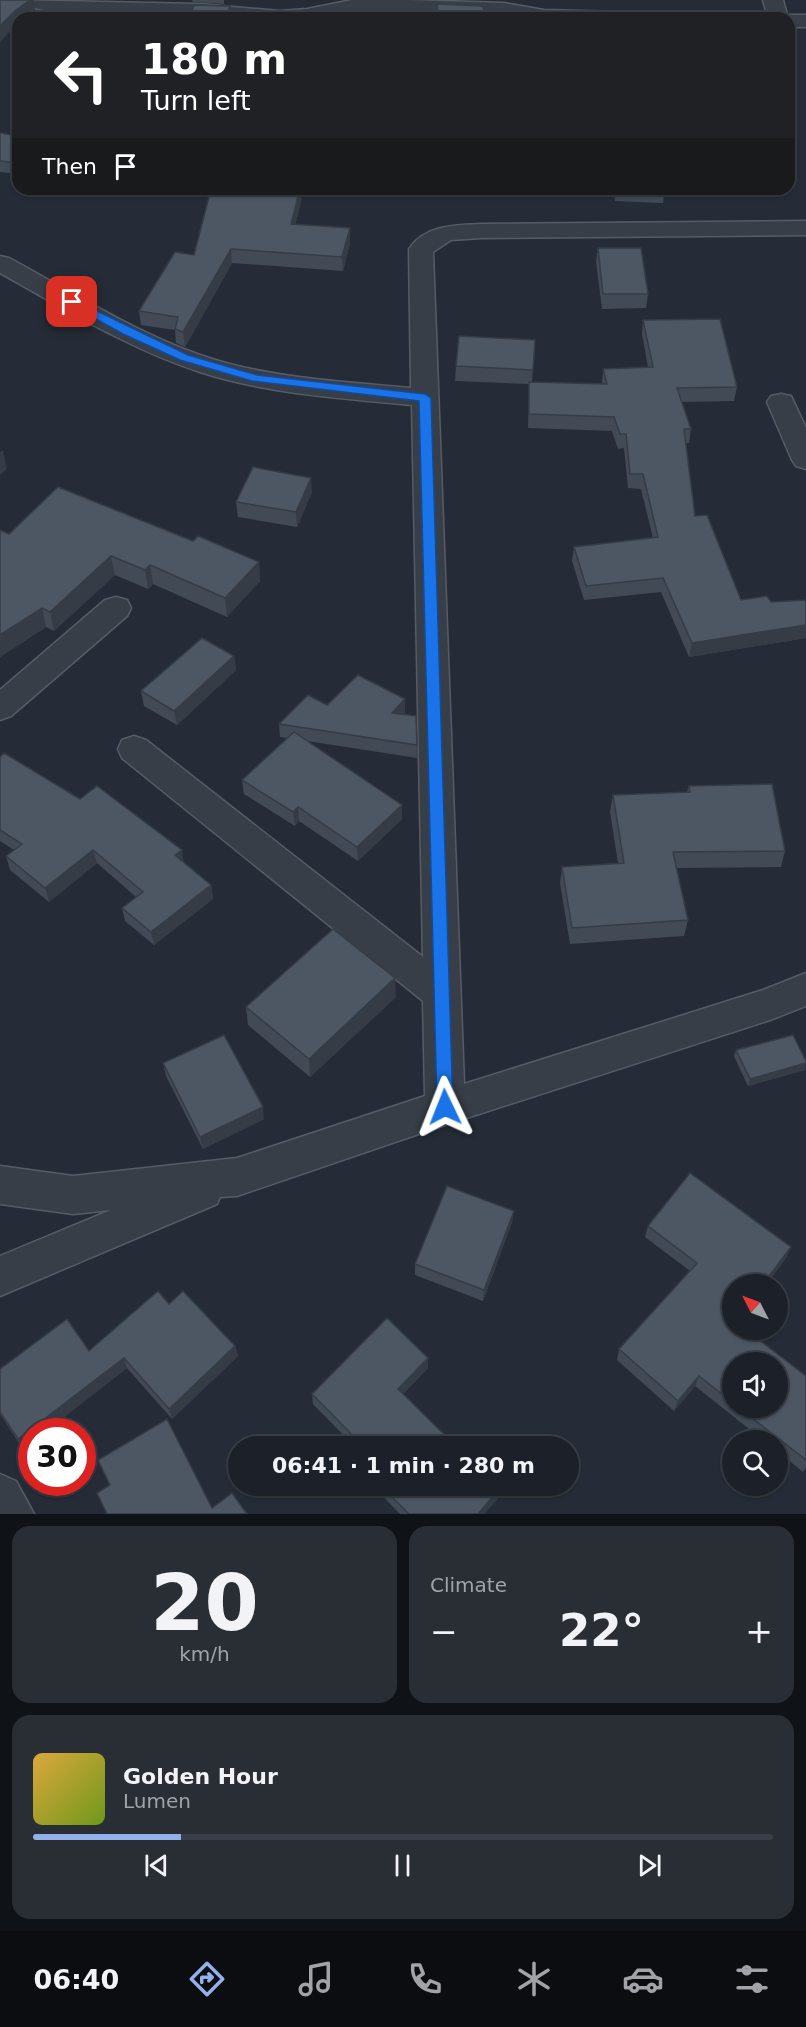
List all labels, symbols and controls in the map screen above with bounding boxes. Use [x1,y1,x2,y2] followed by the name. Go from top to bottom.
[141,35,287,84] text: 180 m
[42,36,120,114] icon: left
[141,85,251,116] text: Turn left
[109,150,142,183] icon: arrive
[42,154,97,179] text: Then
[46,276,97,327] pin
[55,285,88,318] icon: arrive
[413,1075,477,1139] position arrow
[722,1274,788,1340] north arrow
[722,1274,788,1496] map controls
[722,1352,788,1418] button: sound
[18,1418,96,1496] speed limit sign: 30
[722,1430,788,1496] button: search
[272,1453,535,1478] text: 06:41 · 1 min · 280 m
[150,1558,259,1648] text: 20
[430,1573,507,1597] text: Climate
[559,1604,644,1657] text: 22°
[430,1612,458,1651] text: −
[745,1612,773,1651] text: +
[179,1642,230,1666] text: km/h
[123,1764,278,1789] text: Golden Hour
[123,1789,191,1813] text: Lumen
[140,1849,173,1882] icon: previous
[386,1849,419,1882] icon: pause
[633,1849,666,1882] icon: next
[186,1958,228,2000] icon: directions
[295,1958,337,2000] icon: music
[404,1958,446,2000] icon: phone
[513,1958,555,2000] icon: climate
[622,1958,664,2000] icon: car
[731,1958,773,2000] icon: filters
[33,1964,119,1995] text: 06:40

